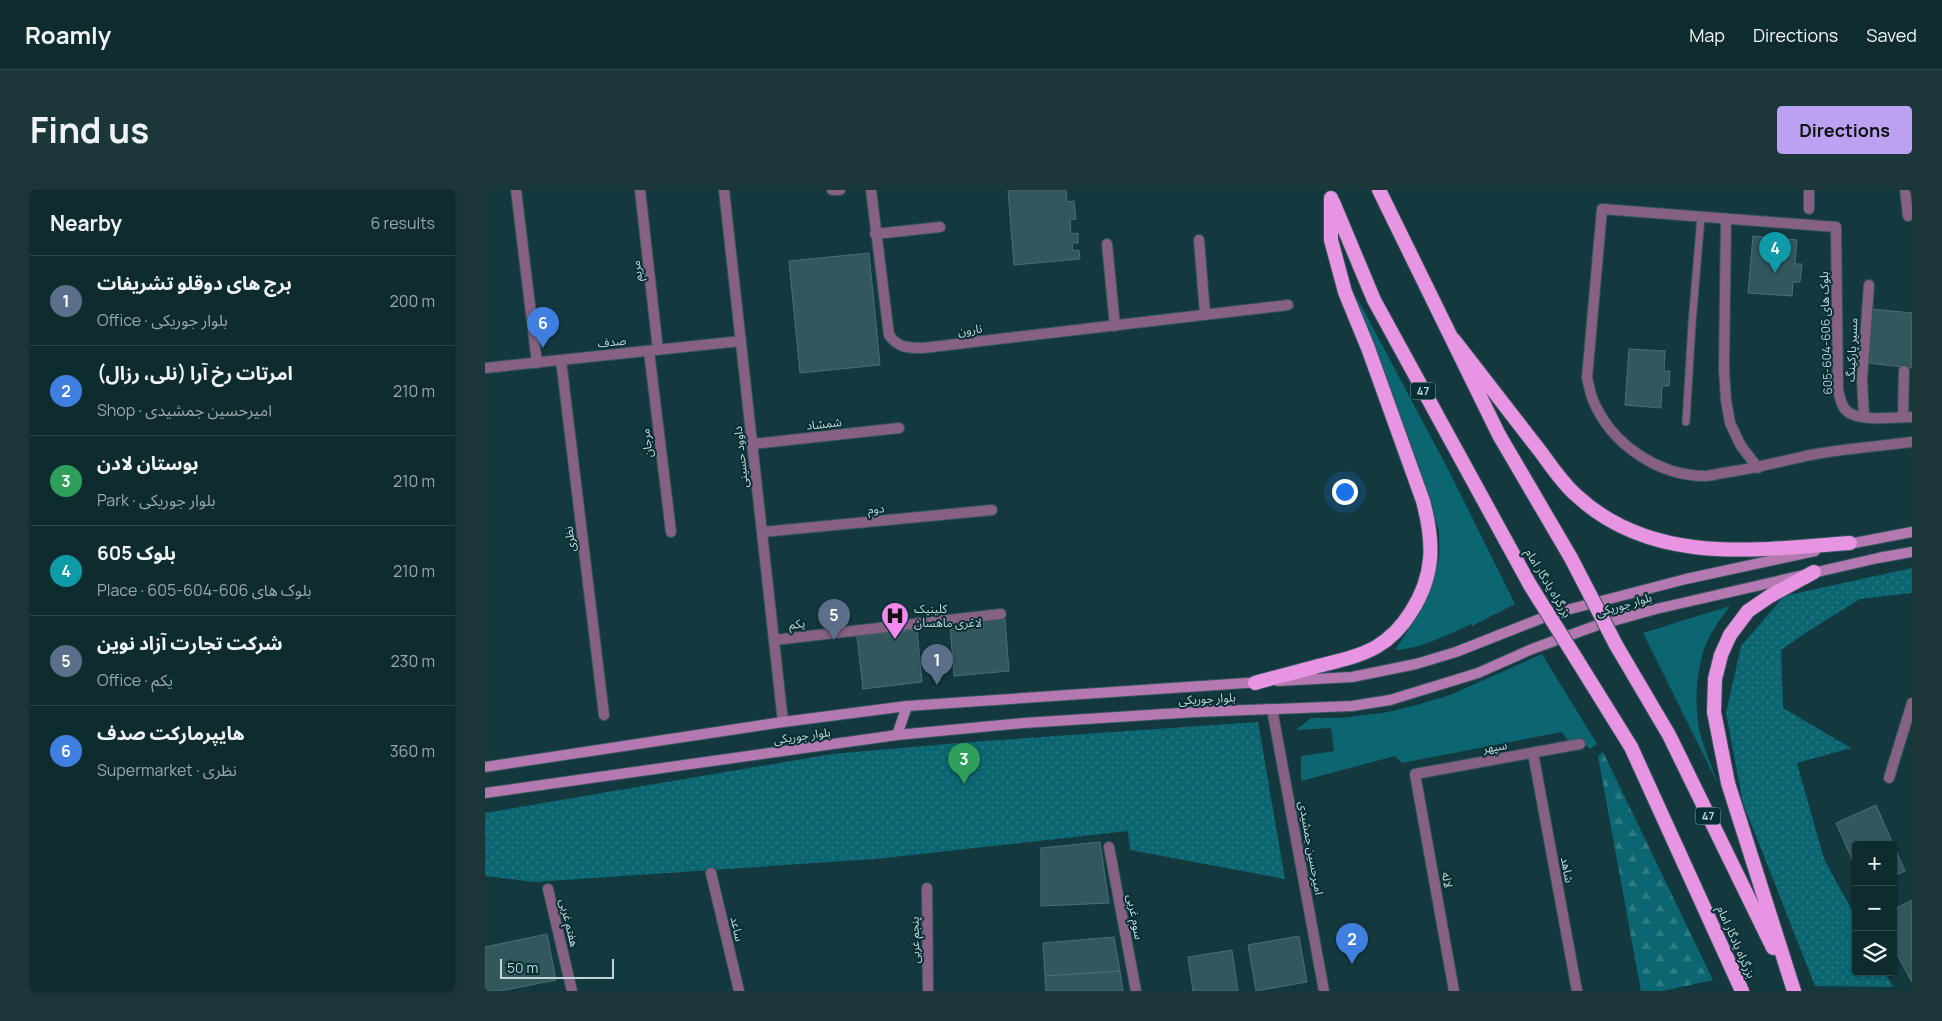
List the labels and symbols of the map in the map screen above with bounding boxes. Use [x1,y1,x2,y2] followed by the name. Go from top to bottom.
[1759,232,1791,273] pin: 4
[627,259,647,283] street label: مریم
[1815,271,1836,395] street label: بلوک های 606-604-605
[527,307,559,348] pin: 6
[1841,317,1862,383] street label: مسیر پارکینگ
[957,320,983,339] street label: نارون
[597,332,627,351] street label: صدف
[1411,382,1435,400] road number: 47
[805,413,843,434] street label: شمشاد
[729,425,752,489] street label: داوود حسینی
[636,427,657,459] street label: مرجان
[1332,479,1358,505] your location
[867,499,885,519] street label: دوم
[560,525,580,553] street label: نظری
[1520,545,1576,621] street label: بزرگراه یادگار امام
[1594,588,1654,621] street label: بلوار جوریکی
[818,599,850,640] pin: 5
[914,600,982,631] place label: کلینیک لاغری ماهسان
[880,601,910,640] hospital icon: کلینیک لاغری ماهسان
[788,614,806,634] street label: یکم
[921,644,953,685] pin: 1
[1178,689,1236,708] street label: بلوار جوریکی
[772,723,832,748] street label: بلوار جوریکی
[1480,736,1509,757] street label: سپهر
[948,743,980,784] pin: 3
[1295,800,1328,896] street label: امیرحسین جمشیدی
[1695,808,1721,824] road number: 47
[1557,856,1578,884] street label: شاهد
[1438,871,1457,889] street label: لاله
[1122,893,1148,941] street label: سوم غربی
[555,897,583,949] street label: هفتم غربی
[1712,903,1760,981] street label: بزرگراه یادگار امام
[726,915,749,943] street label: ساعد
[906,916,924,964] street label: پنجم غربی
[1336,923,1368,964] pin: 2
[500,956,614,979] scale bar

